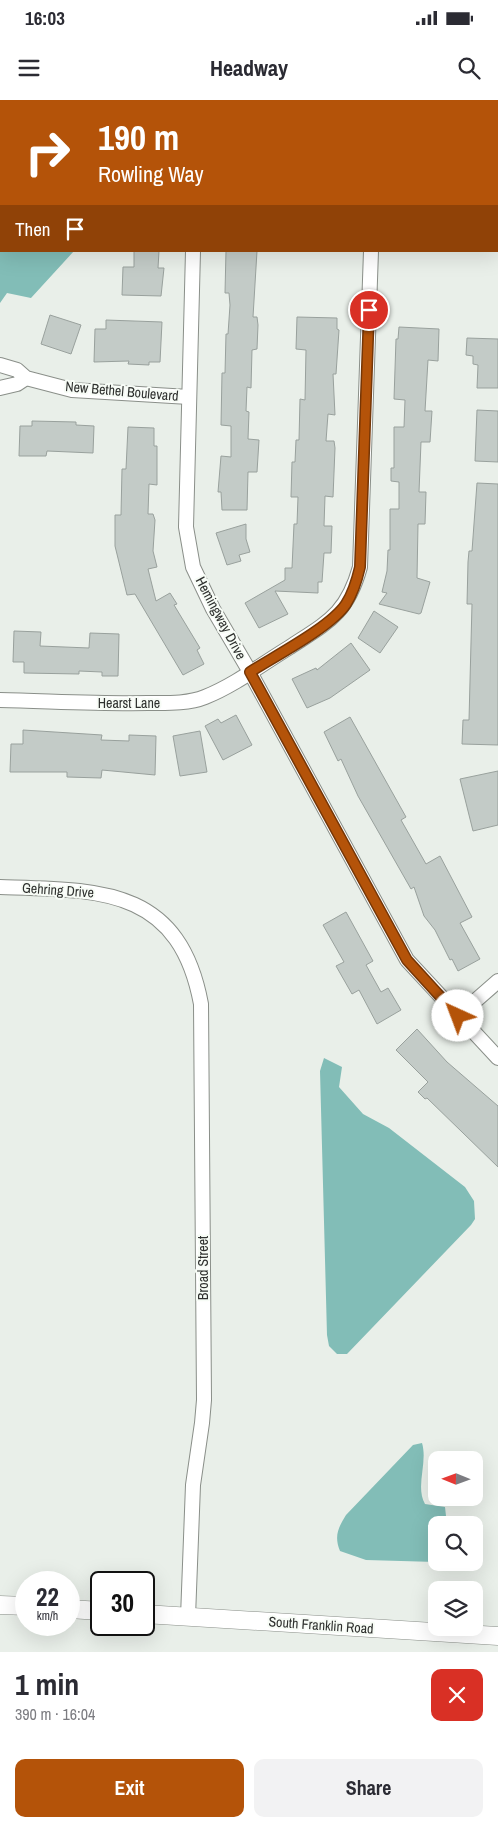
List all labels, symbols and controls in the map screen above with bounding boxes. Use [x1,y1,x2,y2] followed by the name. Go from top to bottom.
[25,5,65,31] text: 16:03
[210,53,288,83] text: Headway
[15,54,43,82] icon: menu
[455,54,483,82] icon: search
[98,114,179,161] text: 190 m
[15,120,80,185] icon: right
[98,159,204,189] text: Rowling Way
[61,215,89,243] icon: arrive
[15,216,51,242] text: Then
[348,289,390,331] pin
[355,296,383,324] icon: arrive
[65,377,179,405] street label: New Bethel Boulevard
[192,573,250,663] street label: Hemingway Drive
[98,694,160,712] street label: Hearst Lane
[21,879,95,901] street label: Gehring Drive
[431,989,483,1041] position arrow
[194,1236,212,1300] street label: Broad Street
[428,1451,482,1506] north arrow
[428,1451,483,1636] map controls
[428,1516,483,1571] button: search
[90,1571,155,1636] speed limit sign: 30
[36,1580,59,1614] text: 22
[428,1581,483,1636] button: layers
[37,1608,58,1624] text: km/h
[268,1612,374,1638] street label: South Franklin Road
[15,1664,79,1704] text: 1 min
[431,1669,483,1721] button: close
[15,1703,95,1725] text: 390 m · 16:04
[15,1759,244,1817] button: Exit
[254,1759,483,1817] button: Share

